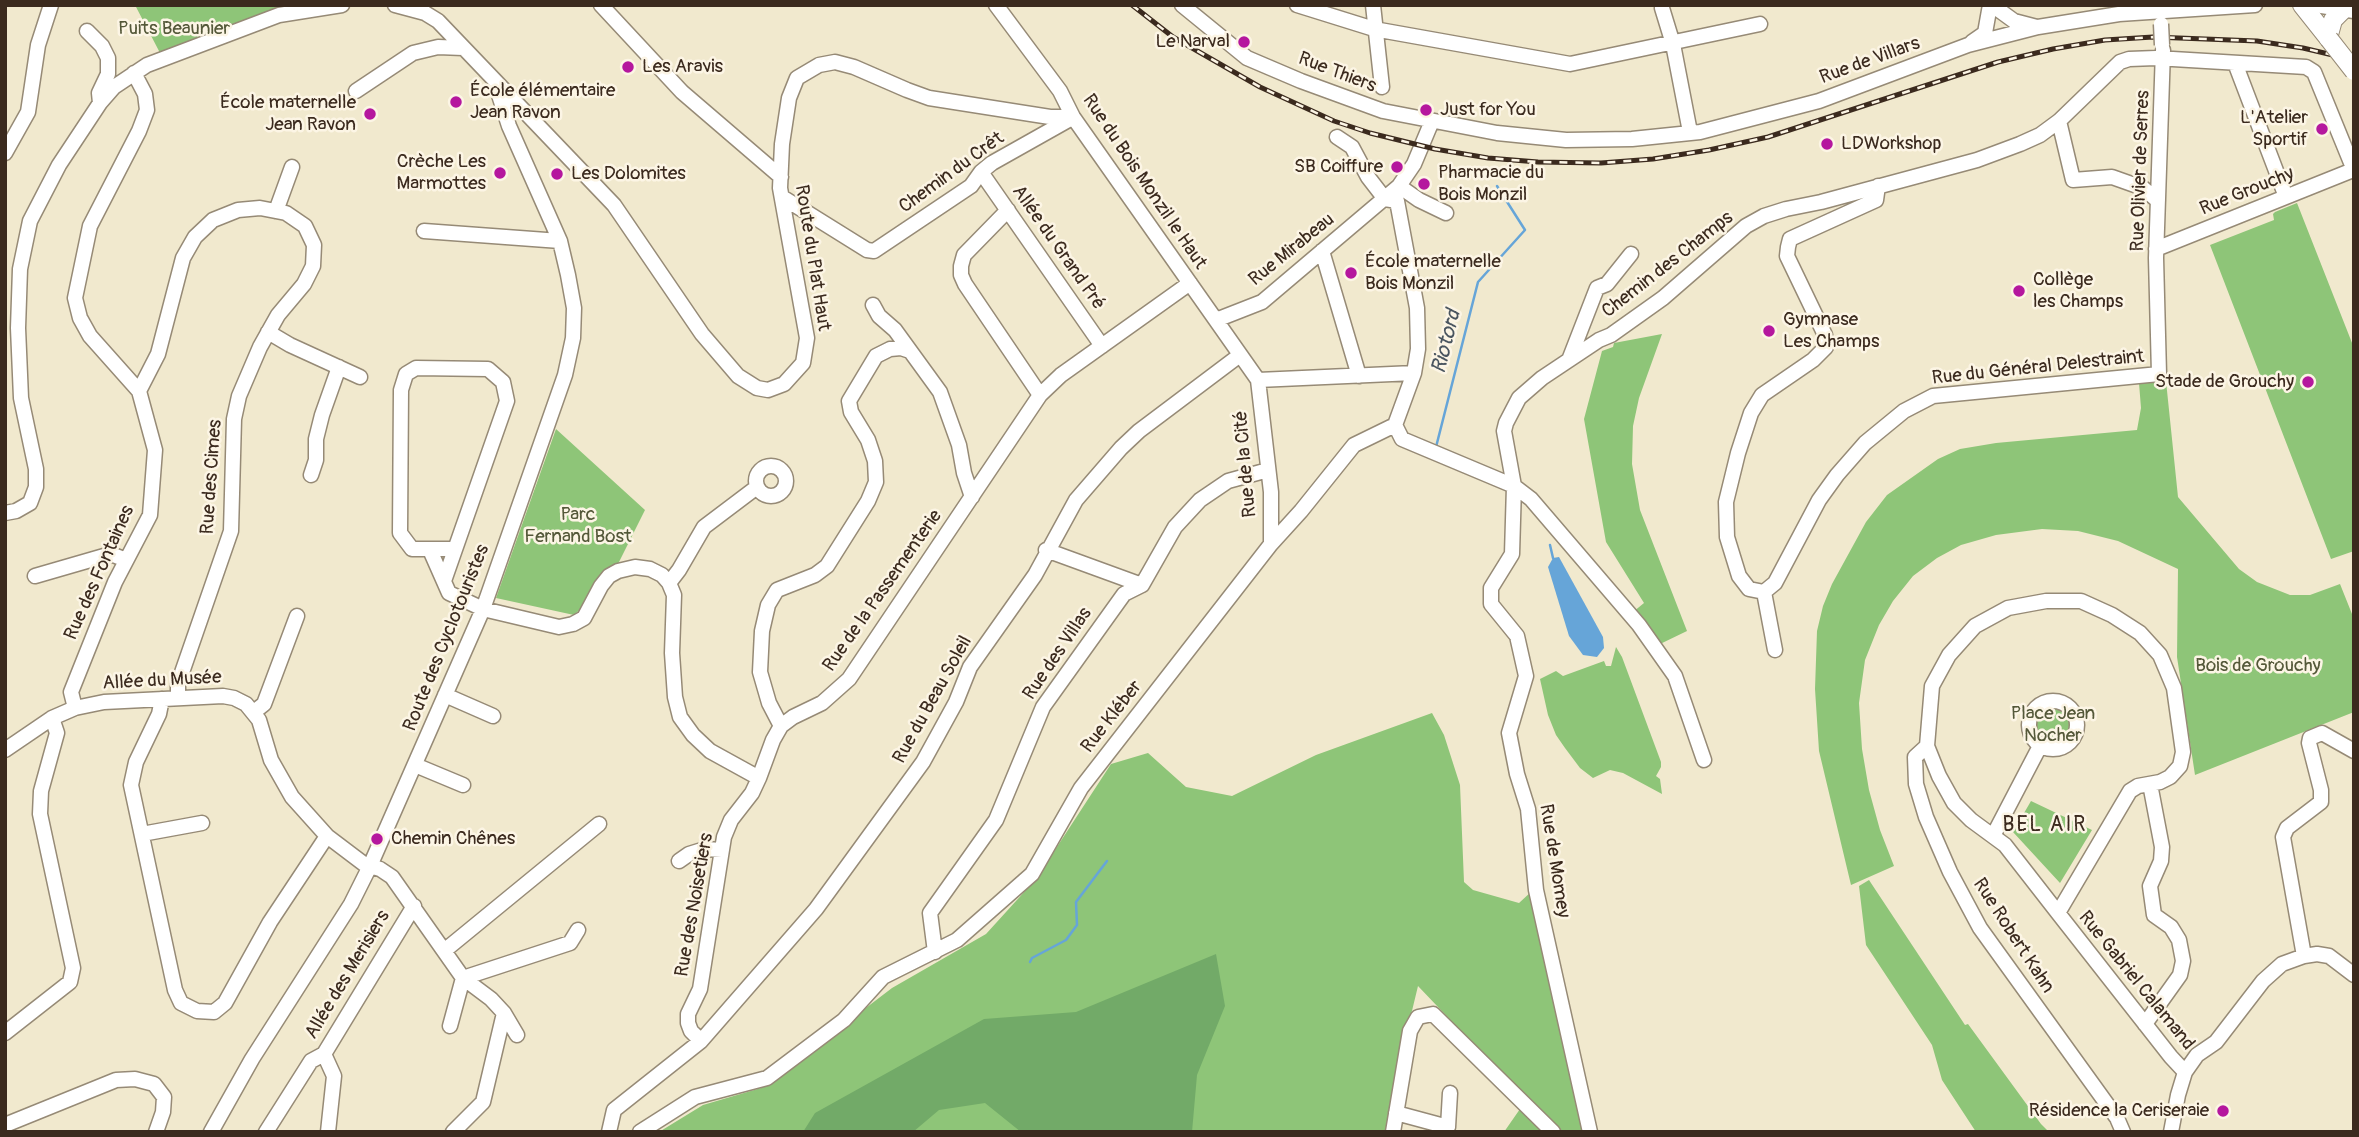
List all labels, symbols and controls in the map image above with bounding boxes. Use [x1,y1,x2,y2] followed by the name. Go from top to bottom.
[118,18,230,40] park label: Puits Beaunier
[1155,31,1230,53] place label: Le Narval
[1817,32,1923,90] street label: Rue de Villars
[1236,34,1252,50] marker: Le Narval
[1295,48,1379,98] street label: Rue Thiers
[642,56,723,78] place label: Les Aravis
[620,59,636,75] marker: Les Aravis
[470,80,615,124] place label: École élémentaire Jean Ravon
[1077,90,1211,274] street label: Rue du Bois Monzil le Haut
[2127,90,2155,252] street label: Rue Olivier de Serres
[220,92,356,136] place label: École maternelle Jean Ravon
[448,94,464,110] marker: École élémentaire Jean Ravon
[1440,99,1536,121] place label: Just for You
[1418,102,1434,118] marker: Just for You
[362,106,378,122] marker: École maternelle Jean Ravon
[2240,107,2308,151] place label: L'Atelier Sportif
[2314,121,2330,137] marker: L'Atelier Sportif
[895,127,1009,219] street label: Chemin du Crêt
[1841,133,1942,155] place label: LDWorkshop
[1819,136,1835,152] marker: LDWorkshop
[396,151,486,195] place label: Crèche Les Marmottes
[1294,156,1383,178] place label: SB Coiffure
[1389,159,1405,175] marker: SB Coiffure
[1438,162,1544,206] place label: Pharmacie du Bois Monzil
[571,163,686,185] place label: Les Dolomites
[2197,163,2297,221] street label: Rue Grouchy
[492,165,508,181] marker: Crèche Les Marmottes
[549,166,565,182] marker: Les Dolomites
[1416,176,1432,192] marker: Pharmacie du Bois Monzil
[1007,181,1109,315] street label: Allée du Grand Pré
[789,183,835,333] street label: Route du Plat Haut
[1598,207,1738,323] street label: Chemin des Champs
[1245,209,1339,291] street label: Rue Mirabeau
[1365,251,1501,295] place label: École maternelle Bois Monzil
[1343,265,1359,281] marker: École maternelle Bois Monzil
[2033,269,2123,313] place label: Collège les Champs
[2011,283,2027,299] marker: Collège les Champs
[1427,308,1467,376] water label: Riotord
[1783,309,1880,353] place label: Gymnase Les Champs
[1761,323,1777,339] marker: Gymnase Les Champs
[1931,346,2145,390] street label: Rue du Général Delestraint
[2155,371,2294,393] place label: Stade de Grouchy
[2300,374,2316,390] marker: Stade de Grouchy
[1230,410,1262,518] street label: Rue de la Cité
[197,419,227,535] street label: Rue des Cimes
[60,502,140,644] street label: Rue des Fontaines
[524,504,632,548] park label: Parc Fernand Bost
[819,506,947,676] street label: Rue de la Passementerie
[399,541,495,735] street label: Route des Cyclotouristes
[1019,603,1097,705] street label: Rue des Villas
[889,632,977,768] street label: Rue du Beau Soleil
[2195,655,2321,677] park label: Bois de Grouchy
[102,666,222,696] street label: Allée du Musée
[1077,676,1147,758] street label: Rue Kléber
[2011,703,2095,747] park label: Place Jean Nocher
[1534,803,1574,919] street label: Rue de Momey
[2003,813,2087,839] district label: BEL AIR
[391,828,515,850] place label: Chemin Chênes
[369,831,385,847] marker: Chemin Chênes
[671,831,719,979] street label: Rue des Noisetiers
[1967,874,2059,998] street label: Rue Robert Kahn
[301,906,395,1044] street label: Allée des Merisiers
[2073,907,2199,1055] street label: Rue Gabriel Calamand
[2029,1100,2209,1122] place label: Résidence la Ceriseraie
[2215,1103,2231,1119] marker: Résidence la Ceriseraie

